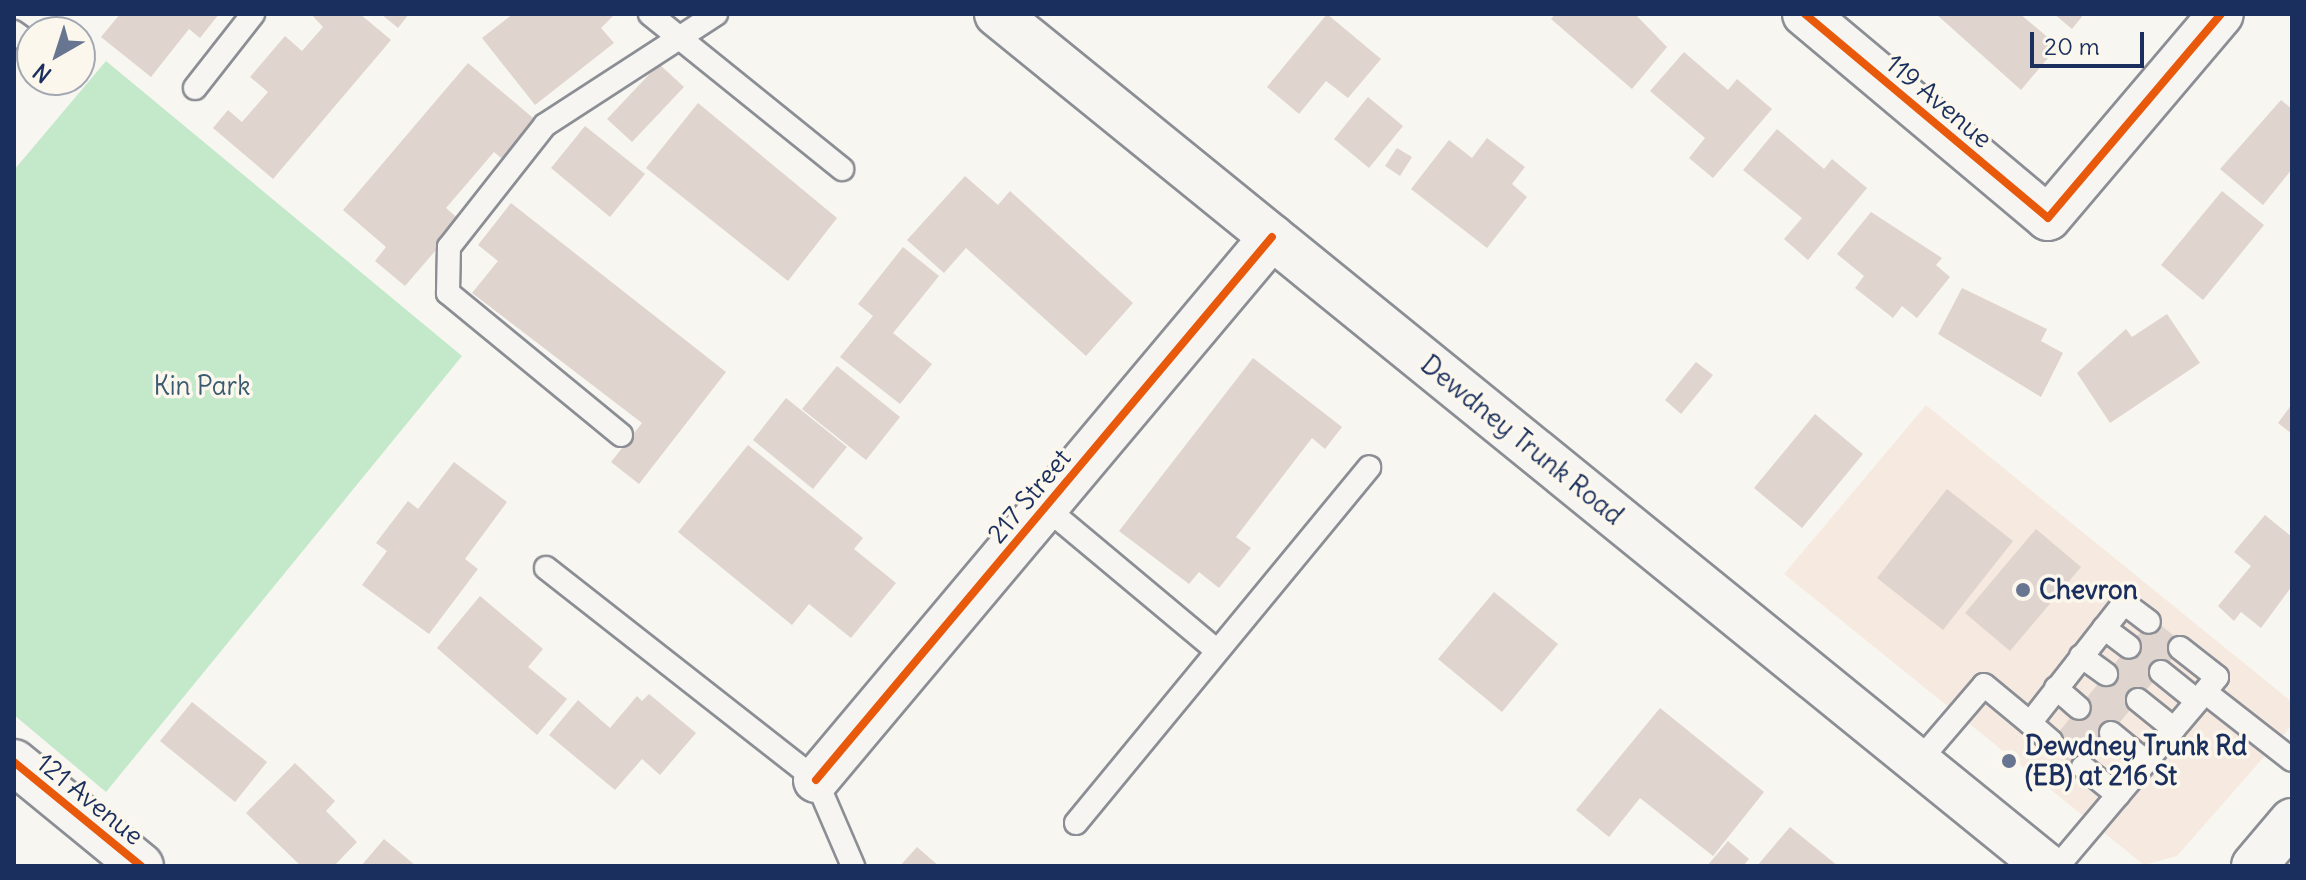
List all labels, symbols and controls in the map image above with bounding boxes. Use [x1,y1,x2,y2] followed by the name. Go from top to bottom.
[16,16,96,96] north arrow
[2034,16,2148,66] scale bar
[2044,31,2100,61] text: 20 m
[1880,48,1998,154] street label: 119 Avenue
[27,57,57,89] text: N
[1415,349,1629,531] street label: Dewdney Trunk Road
[154,370,250,402] park label: Kin Park
[981,443,1077,549] street label: 217 Street
[2039,574,2138,606] place label: Chevron
[2014,581,2032,599] marker: Chevron
[2025,730,2247,792] place label: Dewdney Trunk Rd (EB) at 216 St
[30,747,150,851] street label: 121 Avenue
[2000,752,2018,770] marker: Dewdney Trunk Rd (EB) at 216 St

